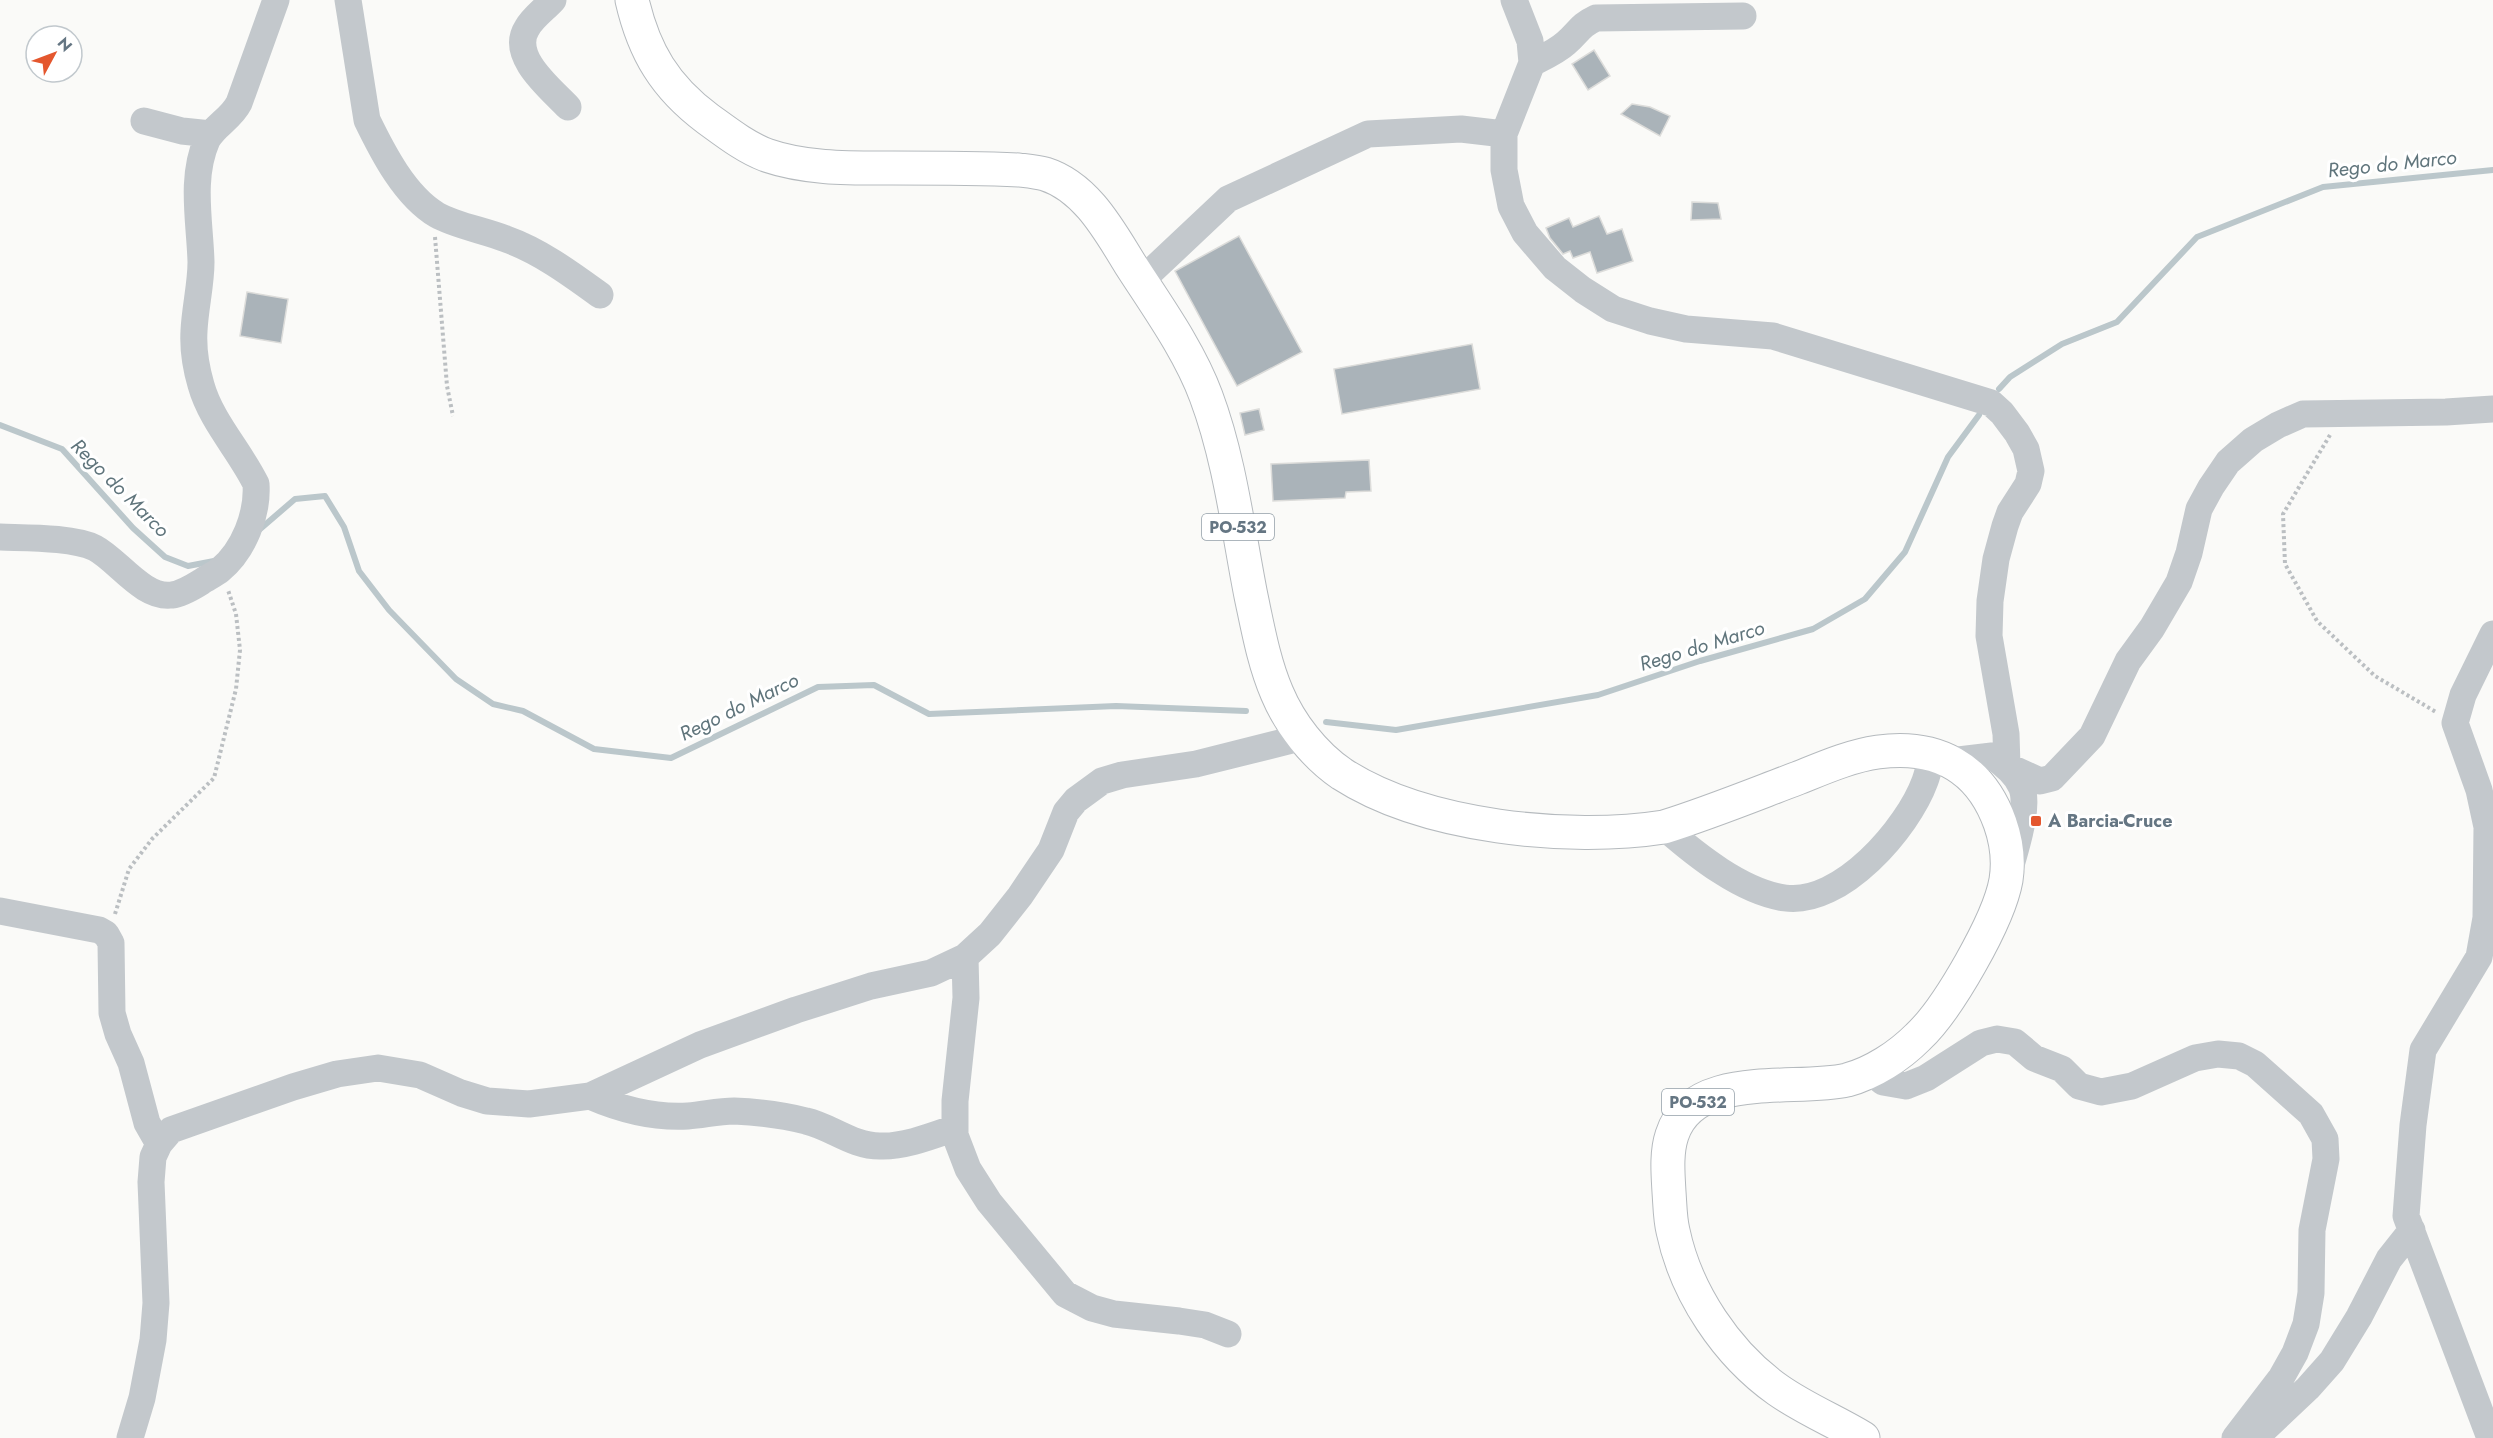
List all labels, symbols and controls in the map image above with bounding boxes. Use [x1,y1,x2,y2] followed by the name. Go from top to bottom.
[24,24,84,84] north arrow
[52,32,78,57] text: N
[2326,143,2458,185] water label: Rego do Marco
[64,432,176,544] water label: Rego do Marco
[1202,514,1274,540] road number: PO-532
[1636,613,1768,679] water label: Rego do Marco
[675,665,804,748] water label: Rego do Marco
[2047,808,2173,834] place label: A Barcia-Cruce
[2029,814,2043,828] marker: A Barcia-Cruce
[1662,1089,1734,1115] road number: PO-532

